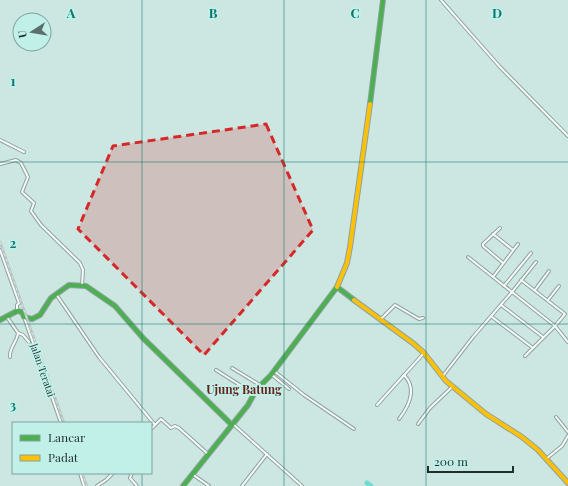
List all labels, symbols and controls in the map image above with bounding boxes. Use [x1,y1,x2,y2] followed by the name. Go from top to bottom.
[66,4,76,21] text: A
[209,4,218,21] text: B
[350,4,360,21] text: C
[492,4,502,21] text: D
[12,12,52,52] north arrow
[14,29,30,39] text: U
[11,72,16,89] text: 1
[10,234,17,251] text: 2
[27,340,59,399] street label: Jalan Teratai
[206,381,282,397] district label: Ujung Batung
[10,396,16,413] text: 3
[12,422,152,474] legend
[48,429,86,445] text: Lancar
[428,448,513,474] scale bar
[48,449,79,465] text: Padat
[434,453,468,469] text: 200 m

